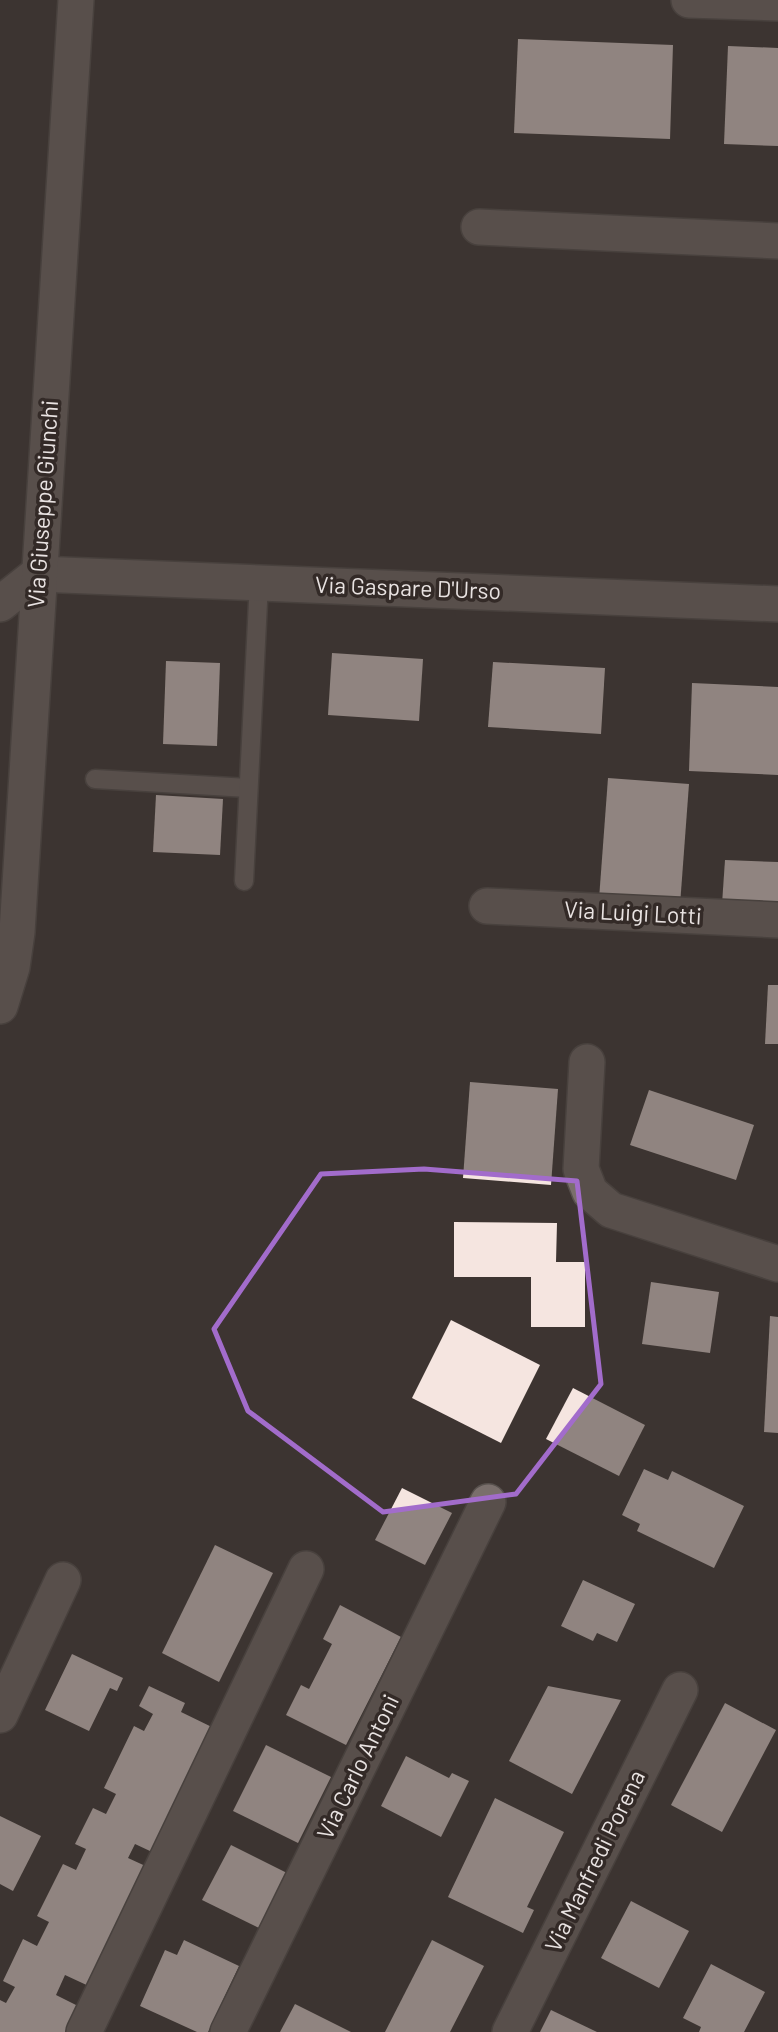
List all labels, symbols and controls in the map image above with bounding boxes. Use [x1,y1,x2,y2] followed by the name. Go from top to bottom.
[21,399,63,609] street label: Via Giuseppe Giunchi
[315,570,502,604] street label: Via Gaspare D'Urso
[563,894,703,930] street label: Via Luigi Lotti
[310,1690,404,1843] street label: Via Carlo Antoni
[538,1765,650,1956] street label: Via Manfredi Porena

